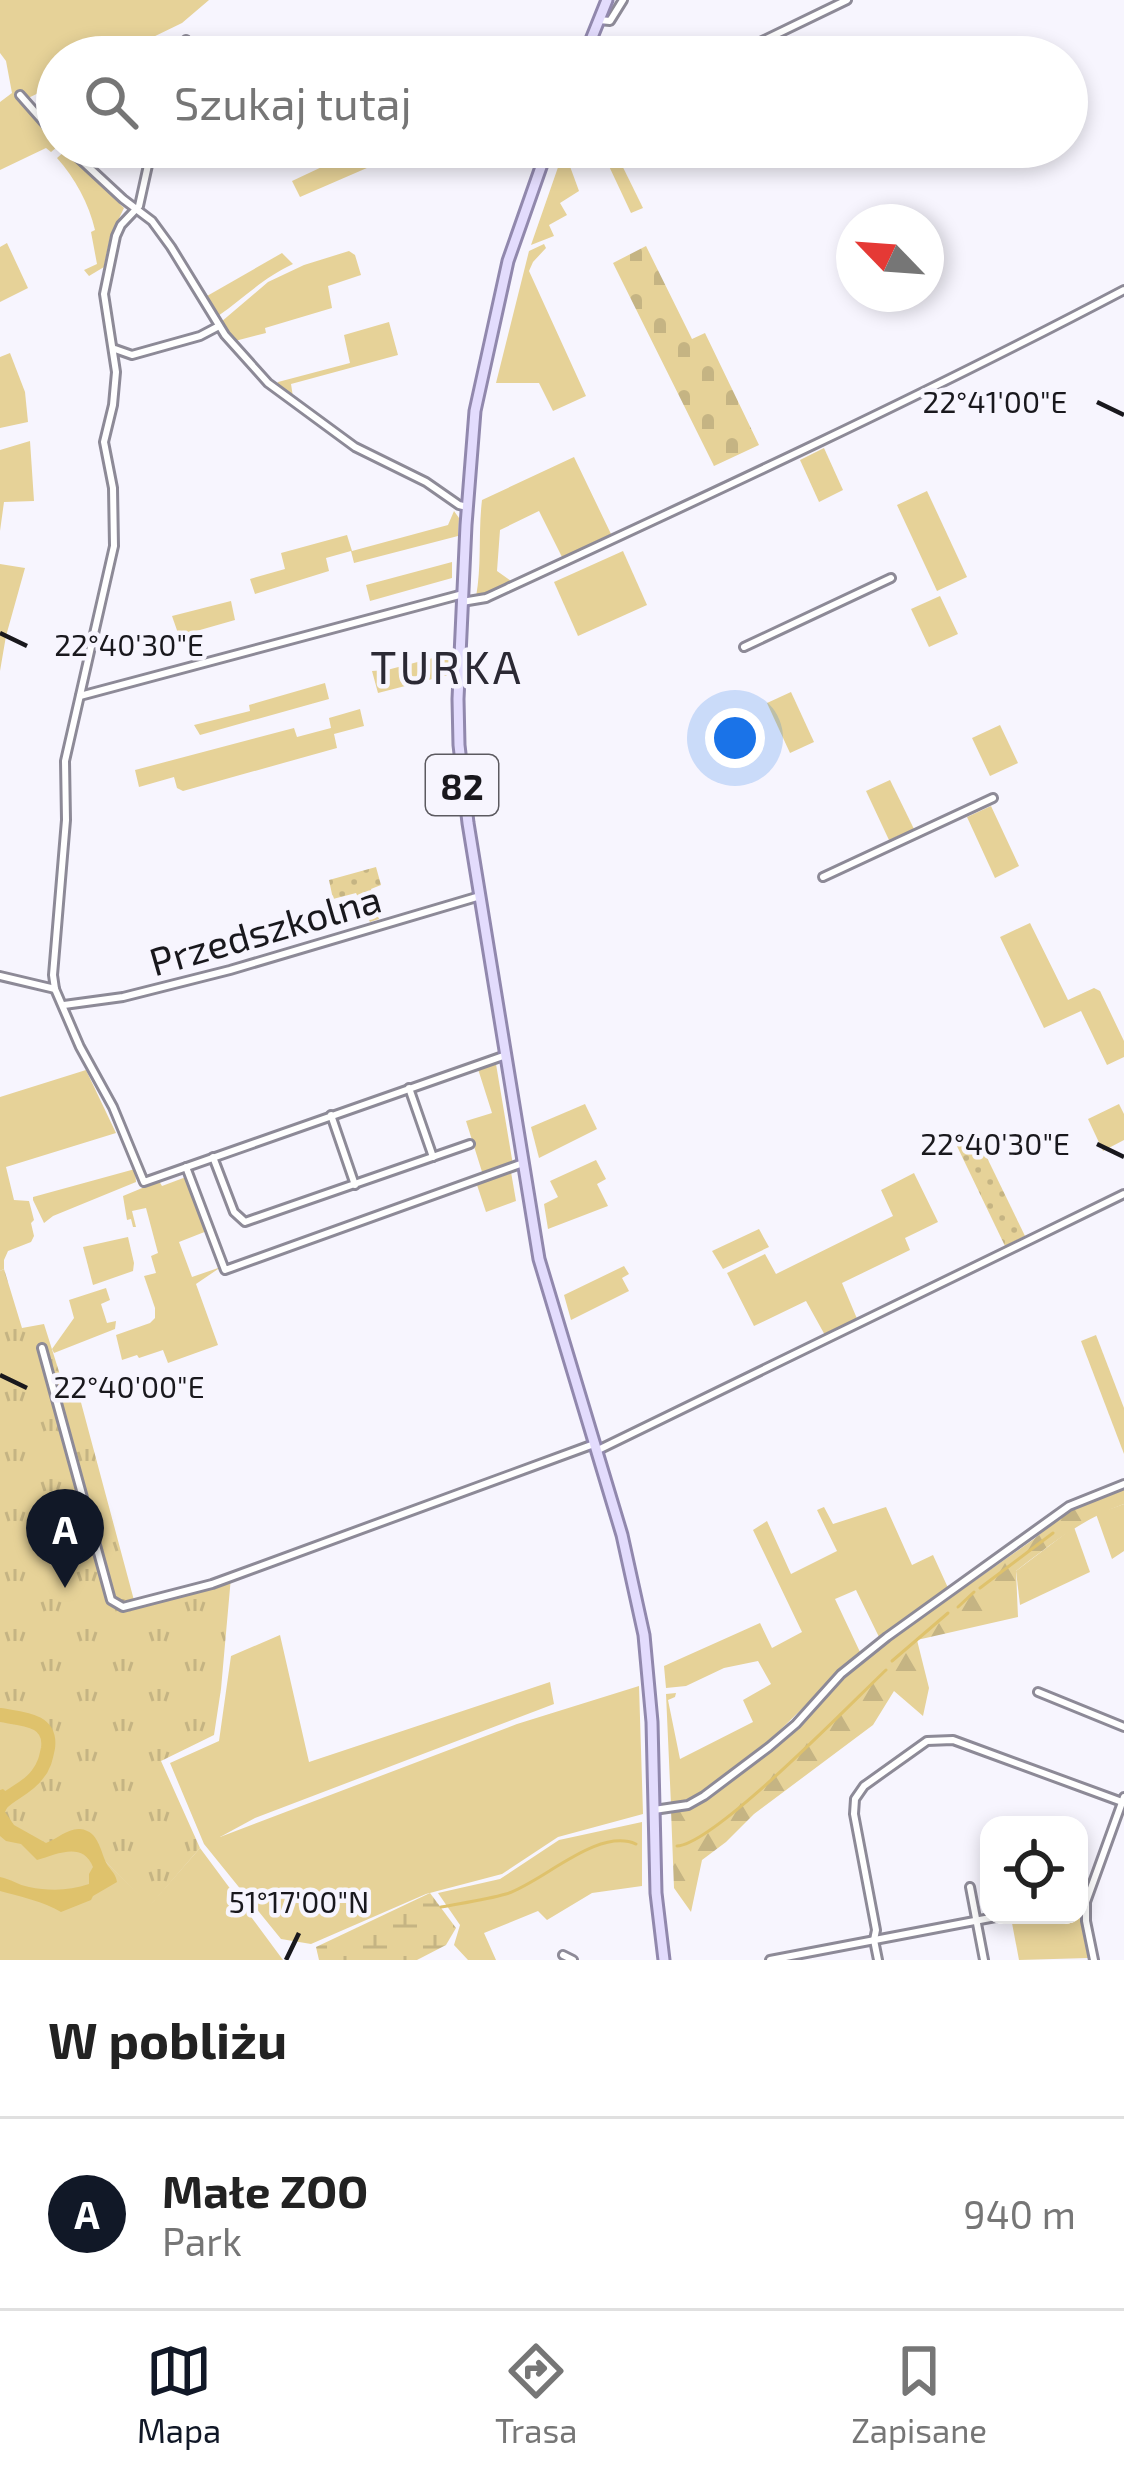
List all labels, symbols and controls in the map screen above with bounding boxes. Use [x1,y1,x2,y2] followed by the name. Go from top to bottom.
[36,36,1088,168] search box
[78,69,144,135] icon: search
[174,75,412,129] text: Szukaj tutaj
[836,204,944,312] north arrow
[923,383,1067,419] text: 22°41'00"E
[54,626,204,662] text: 22°40'30"E
[370,639,524,693] district label: TURKA
[705,708,765,768] your location
[426,755,498,815] road number: 82
[144,874,386,984] street label: Przedszkolna
[920,1125,1070,1161] text: 22°40'30"E
[54,1368,205,1404] text: 22°40'00"E
[26,1489,104,1588] pin: A
[980,1816,1088,1924] map controls
[980,1816,1088,1924] button: locate
[229,1883,369,1919] text: 51°17'00"N
[48,2008,287,2069] text: W pobliżu
[162,2163,368,2217] text: Małe ZOO
[74,2190,100,2237] text: A
[963,2190,1076,2237] text: 940 m
[162,2217,242,2264] text: Park
[137,2338,221,2450] tab: Mapa
[495,2338,577,2450] tab: Trasa
[851,2338,987,2450] tab: Zapisane

